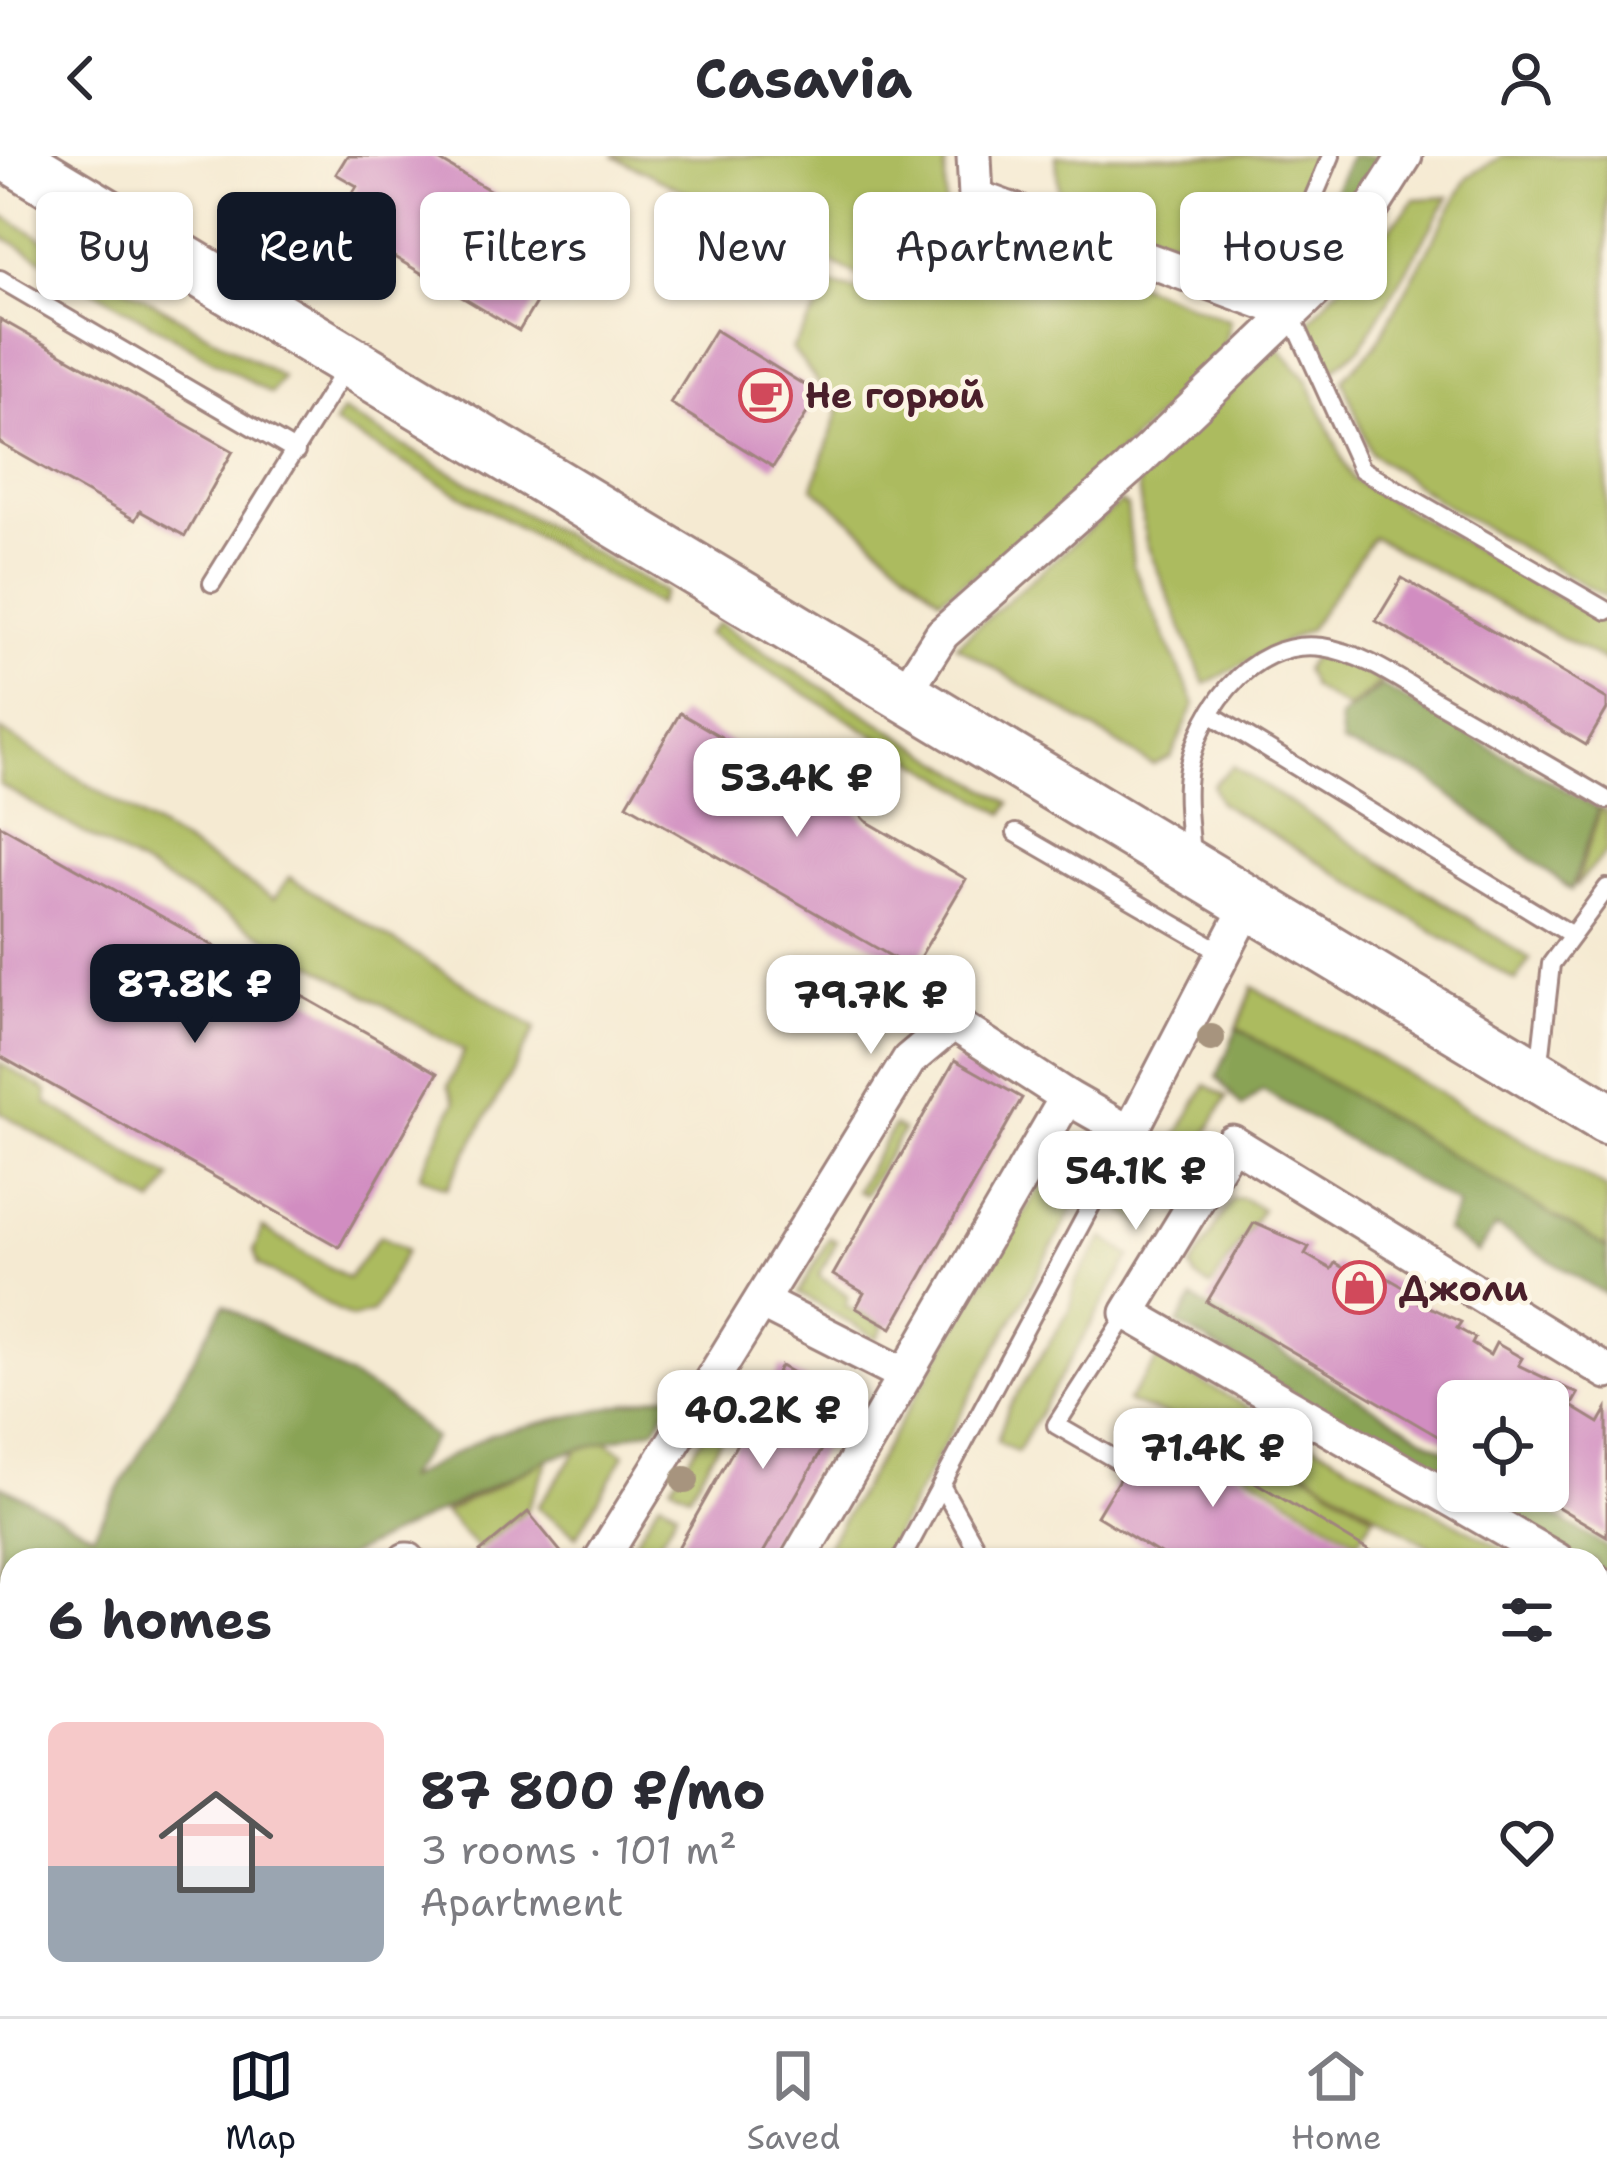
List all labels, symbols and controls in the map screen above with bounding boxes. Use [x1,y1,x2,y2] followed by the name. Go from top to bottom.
[694,42,913,114] text: Casavia
[48,45,114,111] icon: back
[1493,45,1559,111] icon: person
[36,192,193,300] chip: Buy
[217,192,396,300] chip: Rent
[420,192,630,300] chip: Filters
[654,192,829,300] chip: New
[853,192,1156,300] chip: Apartment
[1180,192,1387,300] chip: House
[738,367,794,423] cafe icon: Не горюй
[805,371,984,420] place label: Не горюй
[686,738,908,840] pin: 53.4K ₽
[720,751,874,803] text: 53.4K ₽
[84,944,306,1046] pin: 87.8K ₽
[760,955,982,1057] pin: 79.7K ₽
[117,957,273,1009] text: 87.8K ₽
[793,968,949,1020] text: 79.7K ₽
[1025,1131,1247,1233] pin: 54.1K ₽
[1065,1144,1207,1196] text: 54.1K ₽
[1332,1260,1388,1316] shop icon: Джоли
[1399,1264,1528,1313] place label: Джоли
[652,1370,874,1472] pin: 40.2K ₽
[1437,1380,1569,1512] map controls
[1437,1380,1569,1512] button: locate
[684,1383,842,1435] text: 40.2K ₽
[1102,1408,1324,1510] pin: 71.4K ₽
[1140,1421,1286,1473] text: 71.4K ₽
[48,1586,272,1654] text: 6 homes
[1494,1587,1560,1653] icon: filters
[420,1756,766,1824] text: 87 800 ₽/mo
[144,1770,288,1914] icon: home
[1494,1809,1560,1875] icon: heart
[420,1824,737,1876] text: 3 rooms · 101 m²
[420,1876,623,1928] text: Apartment
[225,2043,296,2160] tab: Map
[747,2043,840,2160] tab: Saved
[1291,2043,1382,2160] tab: Home

